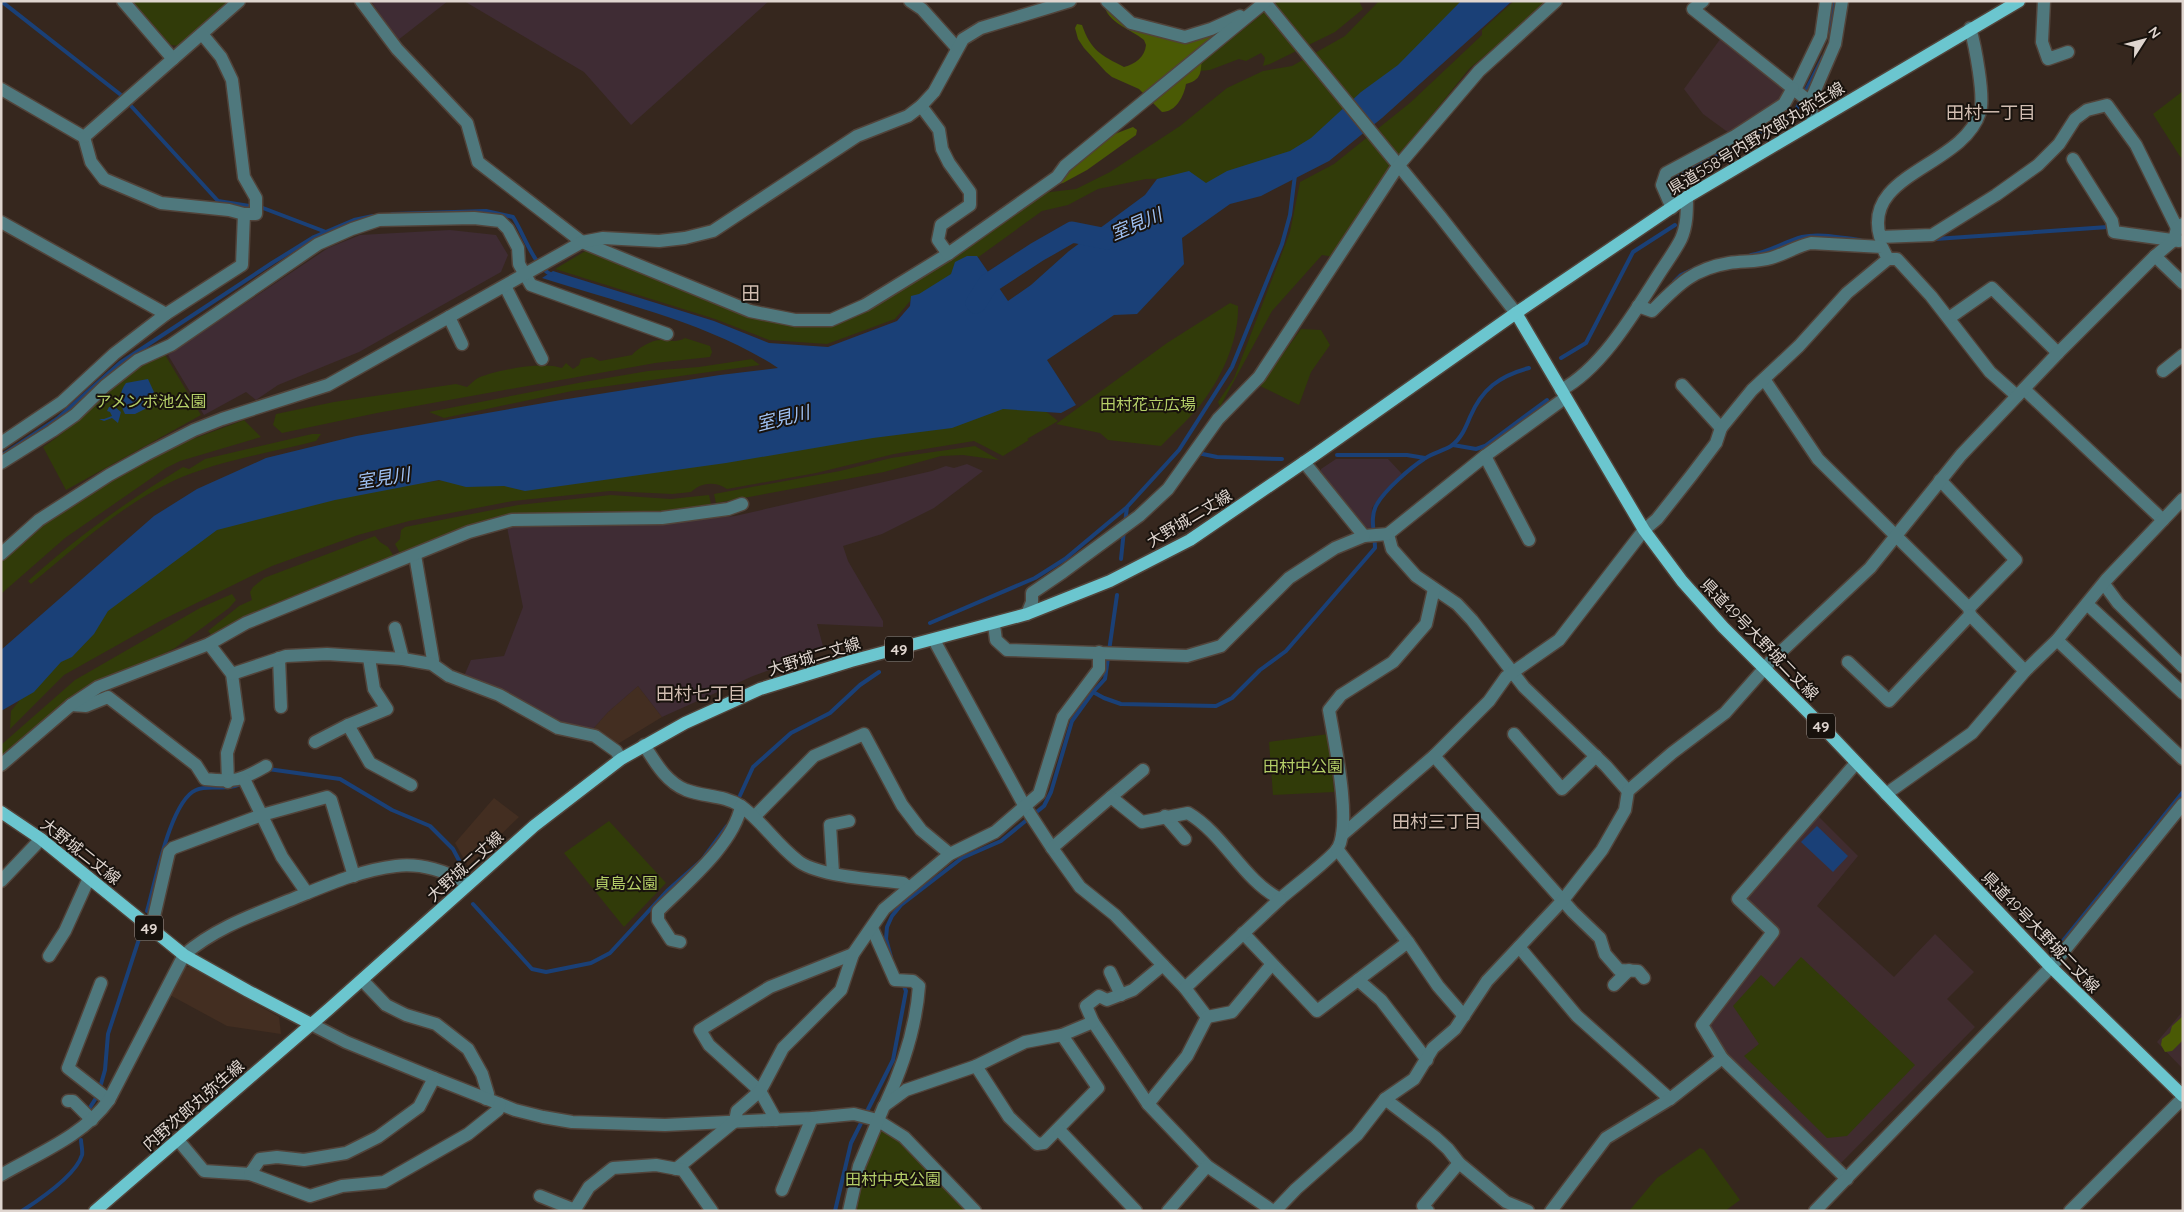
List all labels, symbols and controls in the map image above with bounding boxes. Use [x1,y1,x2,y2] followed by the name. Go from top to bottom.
[2119,15,2169,65] north arrow
[2144,23,2165,42] text: N
[1664,77,1848,199] street label: 県道558号内野次郎丸弥生線
[1946,101,2036,124] district label: 田村一丁目
[1107,202,1167,245] water label: 室見川
[741,281,761,305] district label: 田
[95,391,207,411] park label: アメンボ池公園
[1100,394,1196,414] park label: 田村花立広場
[754,400,814,436] water label: 室見川
[355,462,413,494] water label: 室見川
[1143,485,1235,551] street label: 大野城二丈線
[1697,574,1823,704] street label: 県道49号大野城二丈線
[765,632,863,680] street label: 大野城二丈線
[885,636,913,662] road number: 49
[656,682,746,705] district label: 田村七丁目
[1807,714,1835,738] road number: 49
[1263,756,1343,776] park label: 田村中公園
[1392,810,1482,833] district label: 田村三丁目
[37,814,125,888] street label: 大野城二丈線
[423,826,507,906] street label: 大野城二丈線
[1978,867,2104,997] street label: 県道49号大野城二丈線
[594,873,658,893] park label: 貞島公園
[135,916,163,940] road number: 49
[138,1055,248,1155] street label: 内野次郎丸弥生線
[845,1169,941,1189] park label: 田村中央公園

